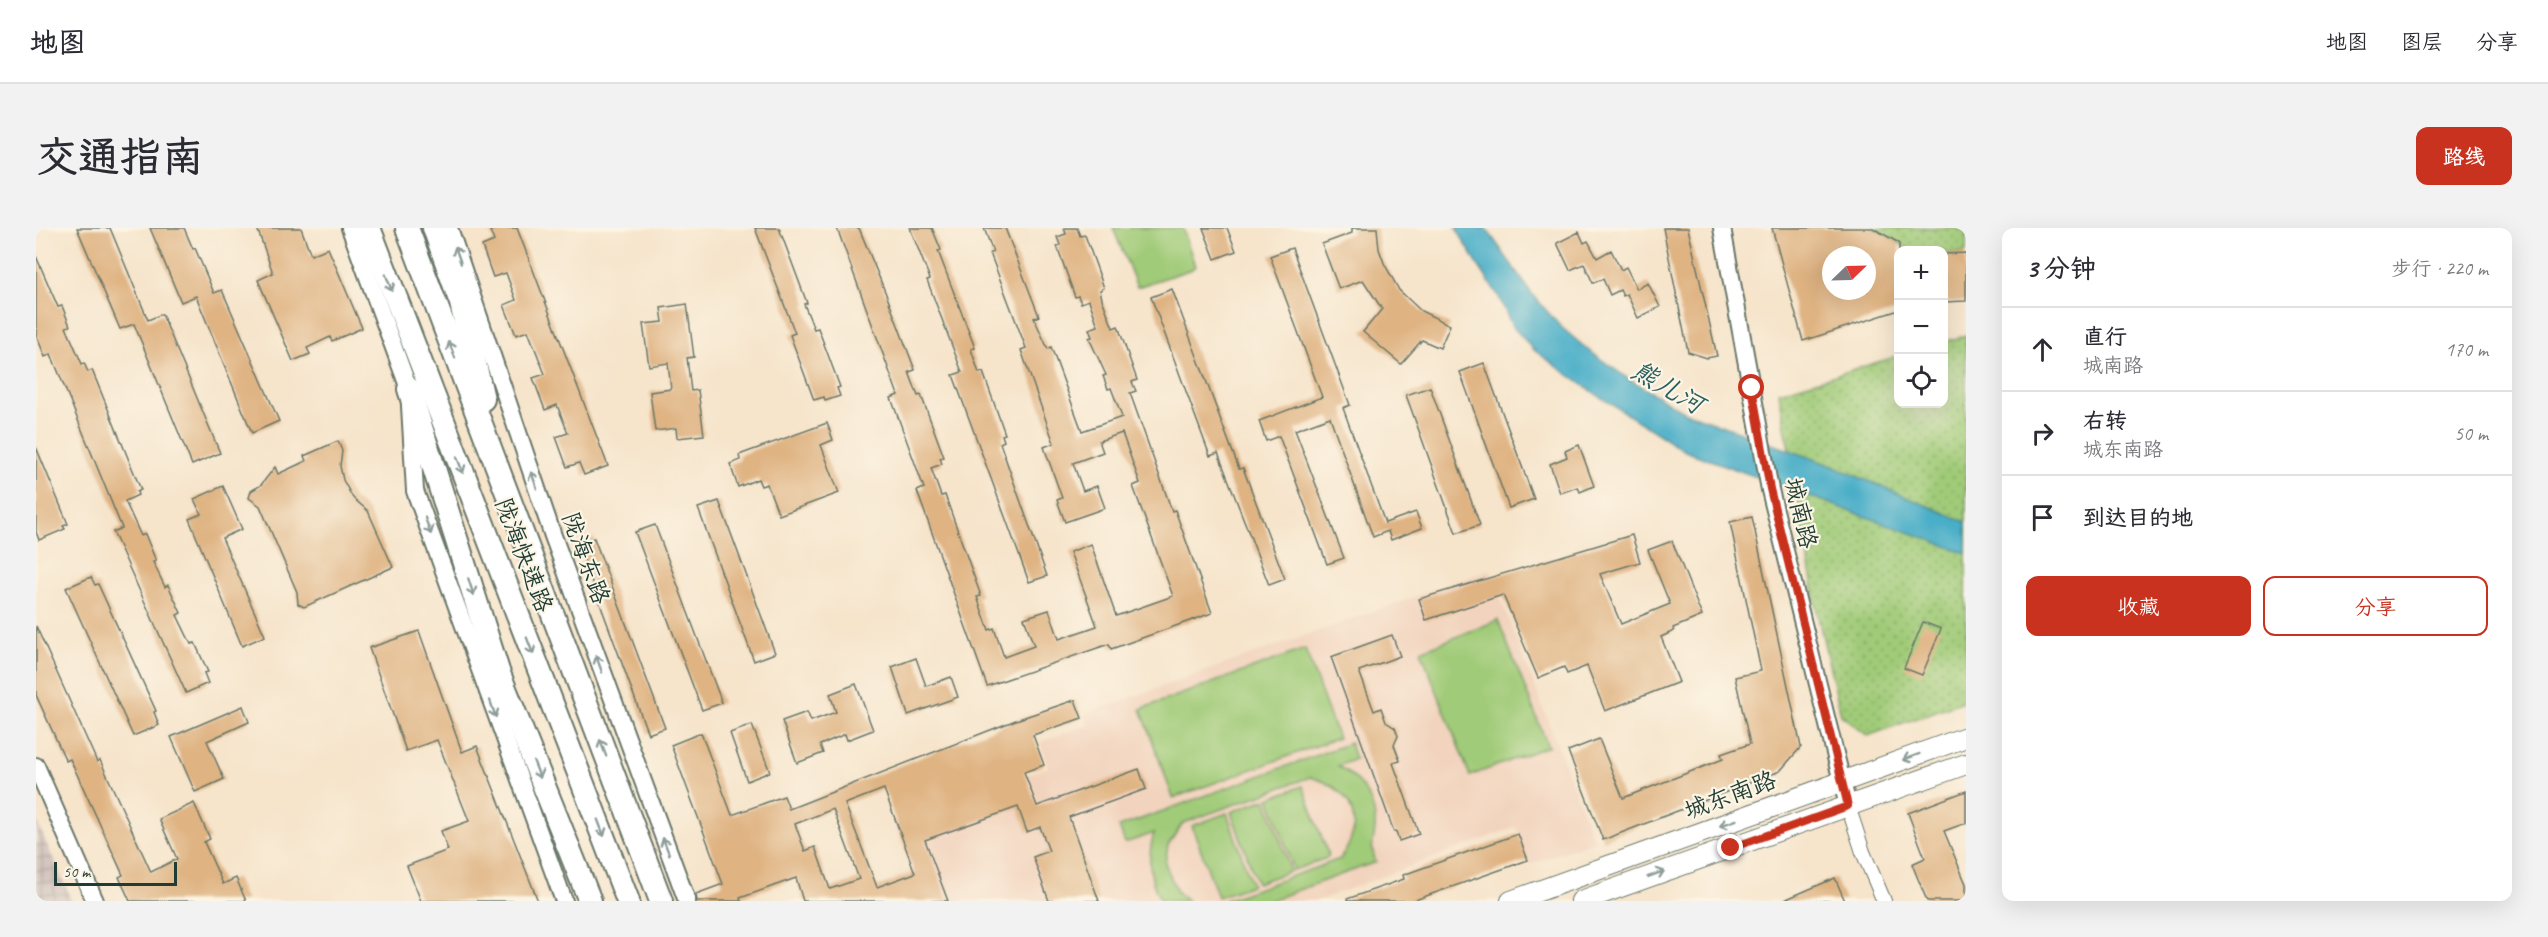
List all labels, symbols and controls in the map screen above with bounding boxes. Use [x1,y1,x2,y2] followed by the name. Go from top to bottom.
[30,25,86,60] text: 地图
[2326,29,2368,55] text: 地图
[2401,29,2443,55] text: 图层
[2476,29,2518,55] text: 分享
[2416,127,2512,185] button: 路线
[36,131,204,184] text: 交通指南
[451,246,462,265] one-way arrow
[1822,246,1876,300] north arrow
[1894,246,1948,408] map controls
[1894,246,1948,300] button: +
[2026,252,2096,285] text: 3 分钟
[2392,256,2488,281] text: 步行 · 220 m
[384,273,395,292] one-way arrow
[1894,300,1948,354] button: −
[2083,323,2127,351] text: 直行
[2026,333,2059,366] icon: ahead
[2445,337,2488,362] text: 170 m
[446,341,457,360] one-way arrow
[2083,353,2143,378] text: 城南路
[1626,354,1713,423] water label: 熊儿河
[1894,354,1948,408] button: locate
[1738,374,1764,400] route start
[2083,407,2127,435] text: 右转
[2026,417,2059,450] icon: right
[2454,421,2488,446] text: 50 m
[2083,437,2163,462] text: 城东南路
[455,455,466,473] one-way arrow
[527,471,538,490] one-way arrow
[1778,475,1824,551] street label: 城南路
[488,494,560,616] street label: 陇海快速路
[2026,501,2059,534] icon: arrive
[2083,504,2193,532] text: 到达目的地
[555,508,617,608] street label: 陇海东路
[423,516,434,535] one-way arrow
[2026,576,2251,636] button: 收藏
[2263,576,2488,636] button: 分享
[466,577,477,596] one-way arrow
[525,637,536,655] one-way arrow
[592,655,603,673] one-way arrow
[489,700,500,718] one-way arrow
[597,739,608,758] one-way arrow
[1902,752,1921,763] one-way arrow
[533,760,544,779] one-way arrow
[1680,764,1780,826] street label: 城东南路
[596,818,607,837] one-way arrow
[1719,818,1737,829] one-way arrow
[1717,834,1743,860] route end
[660,838,671,856] one-way arrow
[54,859,177,886] scale bar
[63,862,90,882] text: 50 m
[1646,868,1665,879] one-way arrow

